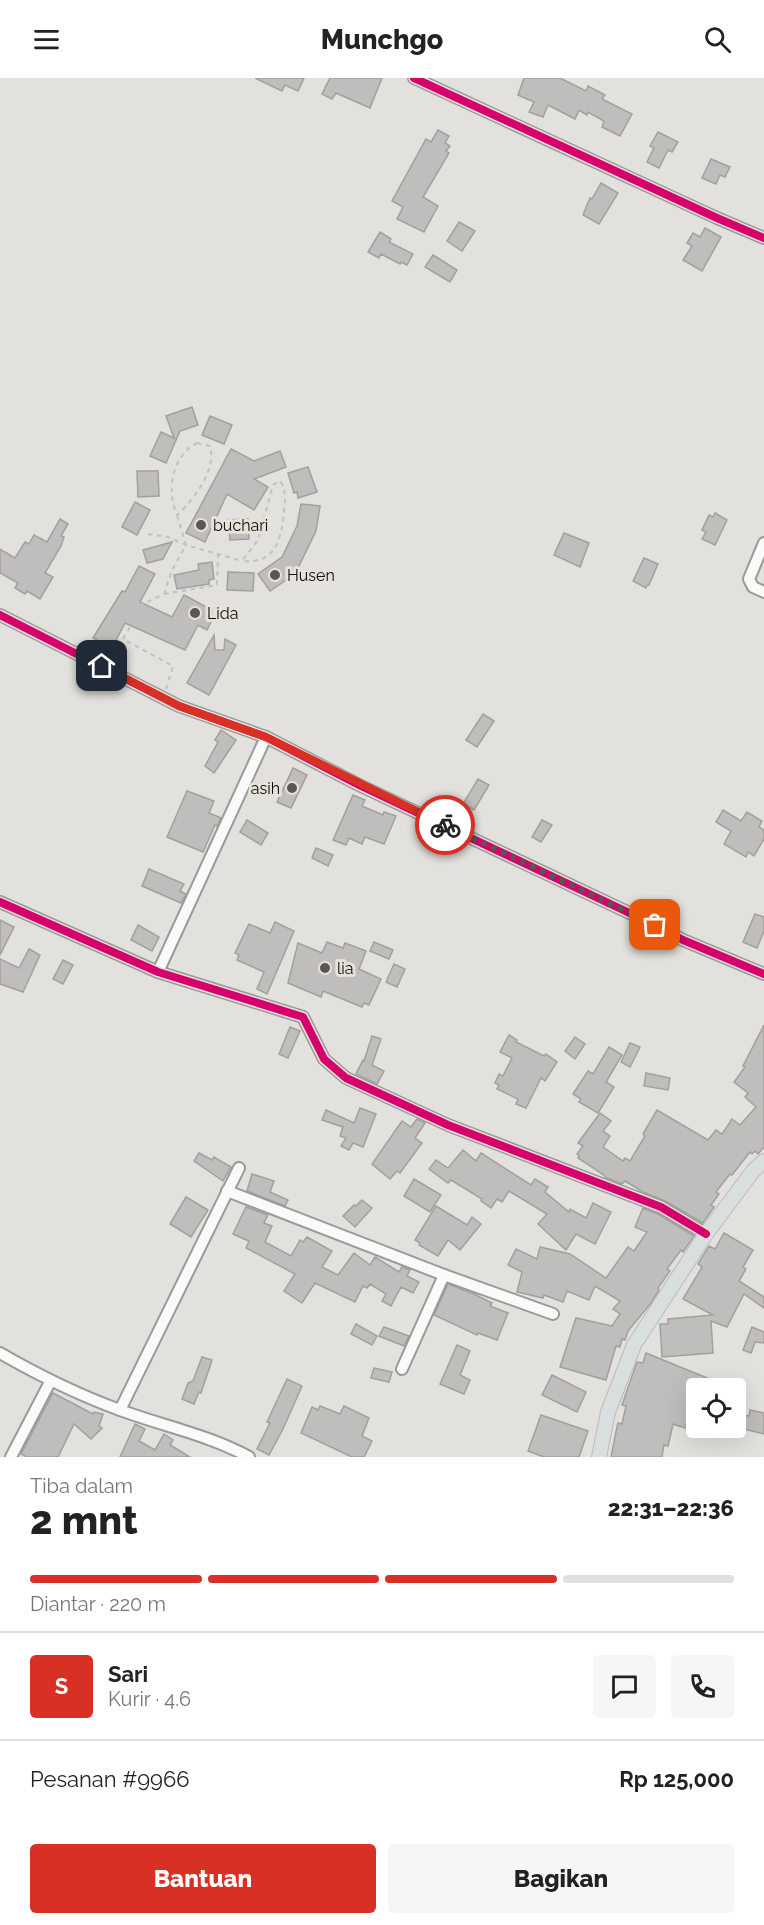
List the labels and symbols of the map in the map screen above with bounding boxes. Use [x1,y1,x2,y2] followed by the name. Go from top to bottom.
[213,516,268,535] place label: buchari
[194,518,208,532] marker: buchari
[287,566,335,585] place label: Husen
[268,568,282,582] marker: Husen
[207,604,239,623] place label: Lida
[188,606,202,620] marker: Lida
[76,640,127,691] pin
[251,779,280,798] place label: asih
[285,781,299,795] marker: asih
[415,795,475,855] courier
[629,899,680,950] pin
[337,959,354,978] place label: lia
[318,961,332,975] marker: lia

